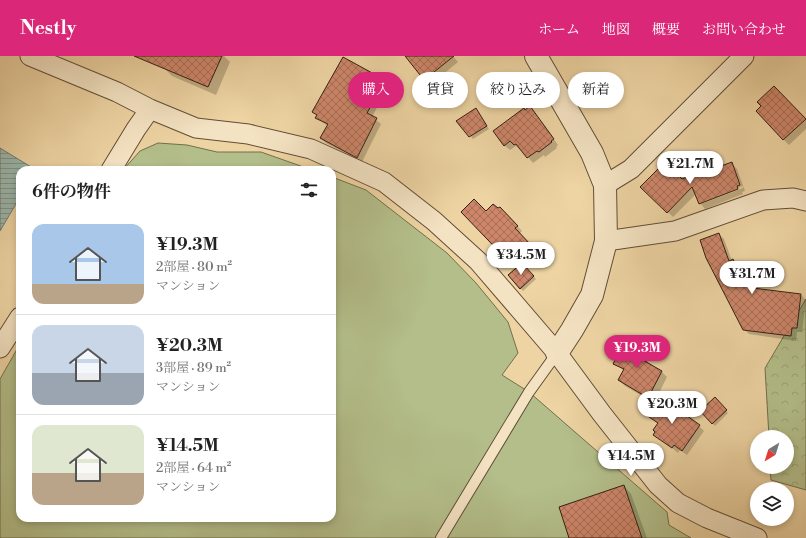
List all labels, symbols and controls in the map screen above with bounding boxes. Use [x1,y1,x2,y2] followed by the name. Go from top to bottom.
[20,16,76,40] text: Nestly
[538,21,580,39] text: ホーム
[602,21,630,39] text: 地図
[652,21,680,39] text: 概要
[702,21,786,39] text: お問い合わせ
[348,72,404,108] chip: 購入
[412,72,468,108] chip: 賃貸
[476,72,560,108] chip: 絞り込み
[568,72,624,108] chip: 新着
[657,151,723,185] pin: ¥21.7M
[666,156,714,172] text: ¥21.7M
[298,179,320,201] icon: filters
[32,181,111,203] text: 6件の物件
[156,234,218,256] text: ¥19.3M
[64,240,112,288] icon: home
[488,242,554,276] pin: ¥34.5M
[496,247,546,263] text: ¥34.5M
[156,259,232,275] text: 2部屋 · 80 m²
[719,261,785,295] pin: ¥31.7M
[728,266,776,282] text: ¥31.7M
[156,278,220,294] text: マンション
[156,335,223,357] text: ¥20.3M
[604,335,670,369] pin: ¥19.3M
[613,340,661,356] text: ¥19.3M
[64,341,112,389] icon: home
[156,360,231,376] text: 3部屋 · 89 m²
[156,379,220,395] text: マンション
[639,391,705,425] pin: ¥20.3M
[647,396,697,412] text: ¥20.3M
[750,430,794,474] north arrow
[750,430,794,526] map controls
[156,435,219,457] text: ¥14.5M
[64,441,112,489] icon: home
[598,443,664,477] pin: ¥14.5M
[607,448,655,464] text: ¥14.5M
[156,460,231,476] text: 2部屋 · 64 m²
[156,479,220,495] text: マンション
[750,482,794,526] button: layers

